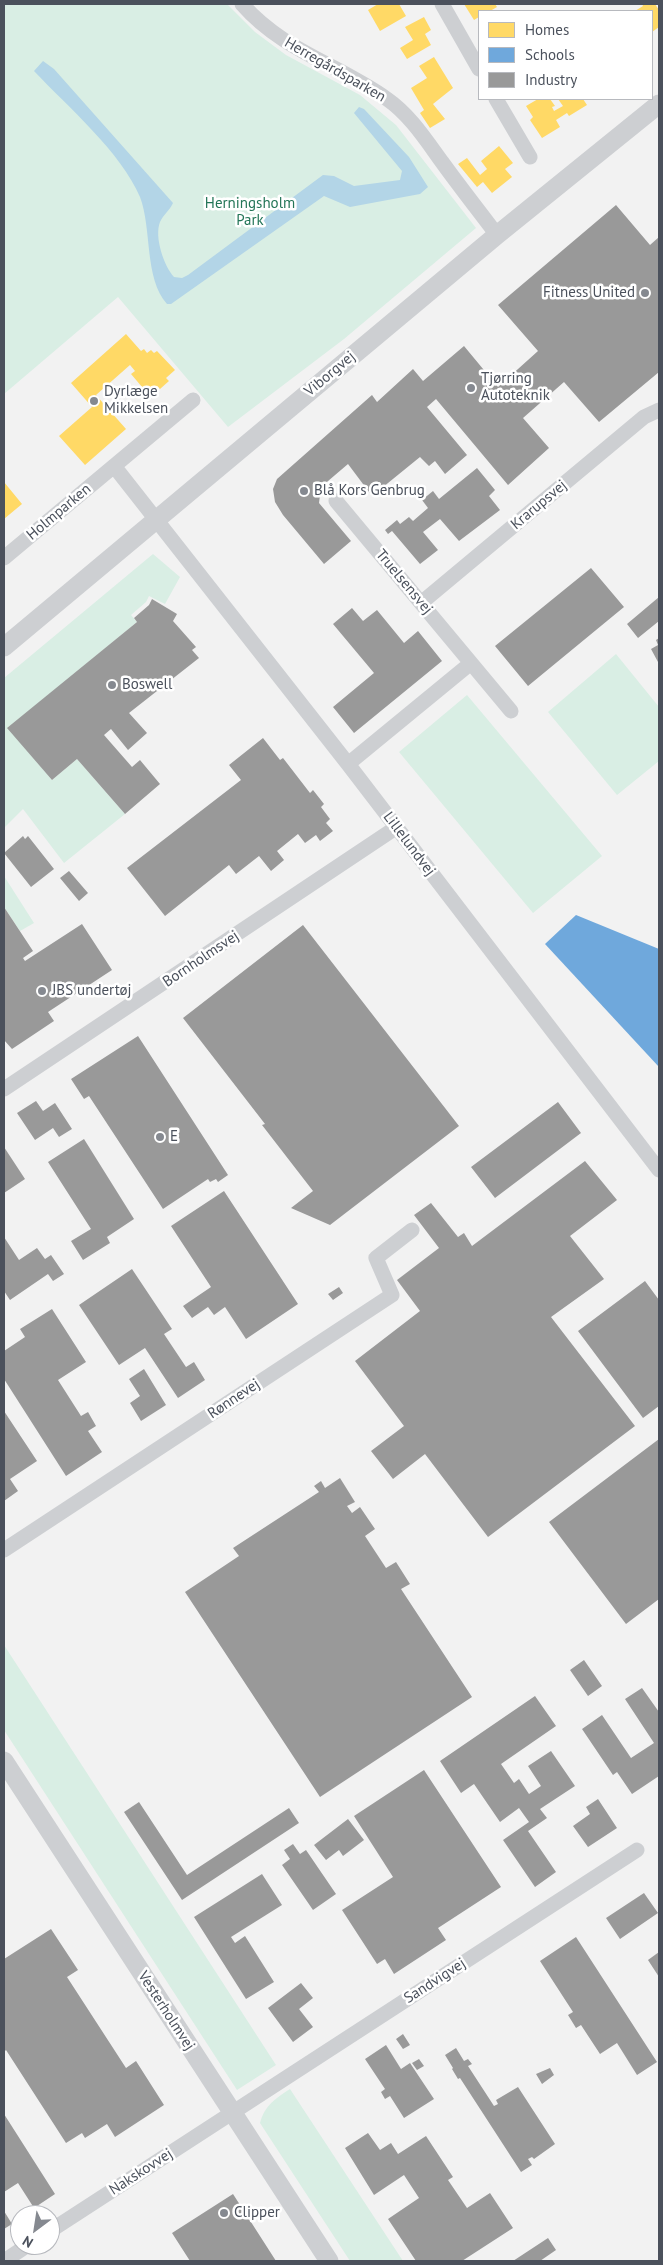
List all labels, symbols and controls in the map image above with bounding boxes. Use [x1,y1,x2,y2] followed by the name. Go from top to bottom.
[478,10,653,100] legend
[525,20,569,39] text: Homes
[281,34,389,106] street label: Herregårdsparken
[525,45,575,64] text: Schools
[525,70,577,89] text: Industry
[205,195,295,230] park label: Herningsholm Park
[543,284,635,302] place label: Fitness United
[639,287,651,299] marker: Fitness United
[301,348,359,400] street label: Viborgvej
[481,370,550,405] place label: Tjørring Autoteknik
[465,382,477,394] marker: Tjørring Autoteknik
[104,383,168,418] place label: Dyrlæge Mikkelsen
[88,395,100,407] marker: Dyrlæge Mikkelsen
[507,476,571,534] street label: Krarupsvej
[23,480,95,544] street label: Holmparken
[314,482,425,500] place label: Blå Kors Genbrug
[298,485,310,497] marker: Blå Kors Genbrug
[372,546,436,618] street label: Truelsensvej
[122,676,172,694] place label: Boswell
[106,679,118,691] marker: Boswell
[379,808,439,880] street label: Lillelundvej
[160,927,242,991] street label: Bornholmsvej
[52,982,132,1000] place label: JBS undertøj
[36,985,48,997] marker: JBS undertøj
[170,1128,178,1146] place label: E
[154,1131,166,1143] marker: E
[205,1375,263,1423] street label: Rønnevej
[401,1954,469,2008] street label: Sandvigvej
[134,1968,198,2054] street label: Vesterholmvej
[106,2145,176,2199] street label: Nakskovvej
[234,2204,280,2222] place label: Clipper
[10,2205,60,2255] north arrow
[218,2207,230,2219] marker: Clipper
[19,2232,36,2252] text: N

